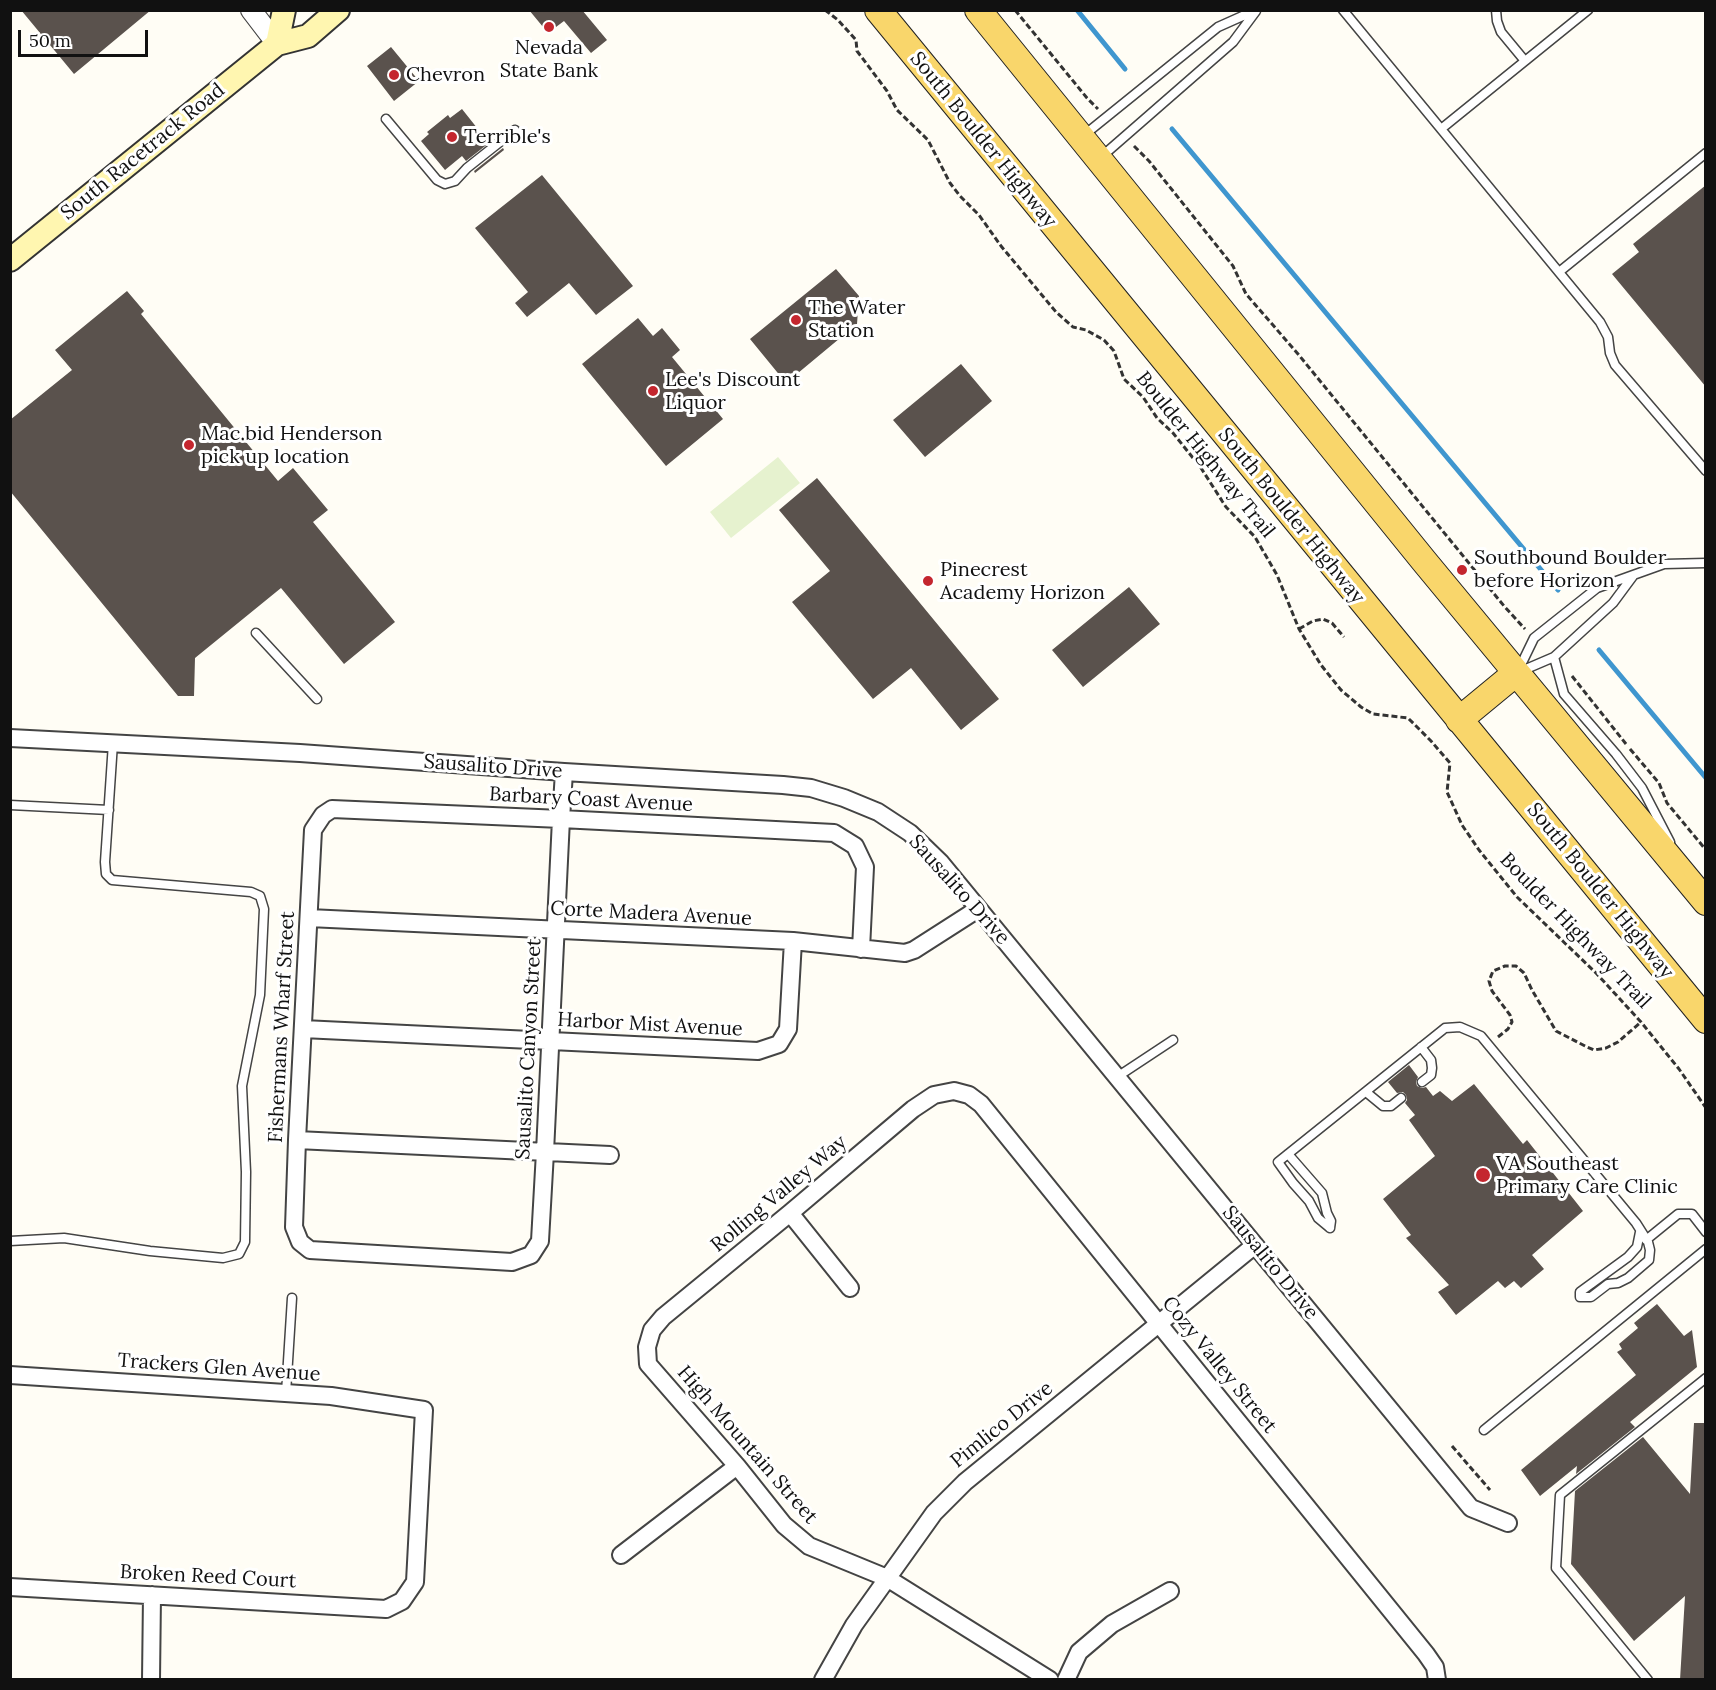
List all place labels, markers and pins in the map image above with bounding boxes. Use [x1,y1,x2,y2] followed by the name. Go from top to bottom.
[542,20,556,34] marker: Nevada State Bank
[500,36,598,83] place label: Nevada State Bank
[406,63,485,87] place label: Chevron
[387,68,401,82] marker: Chevron
[464,125,551,149] place label: Terrible's
[445,130,459,144] marker: Terrible's
[808,296,905,343] place label: The Water Station
[789,313,803,327] marker: The Water Station
[665,368,800,415] place label: Lee's Discount Liquor
[646,384,660,398] marker: Lee's Discount Liquor
[201,422,382,469] place label: Mac.bid Henderson pick up location
[182,438,196,452] marker: Mac.bid Henderson pick up location
[1474,546,1666,593] place label: Southbound Boulder before Horizon
[940,558,1105,605] place label: Pinecrest Academy Horizon
[1455,563,1469,577] marker: Southbound Boulder before Horizon
[921,574,935,588] marker: Pinecrest Academy Horizon
[1496,1152,1678,1199] place label: VA Southeast Primary Care Clinic
[1474,1166,1492,1184] marker: VA Southeast Primary Care Clinic

